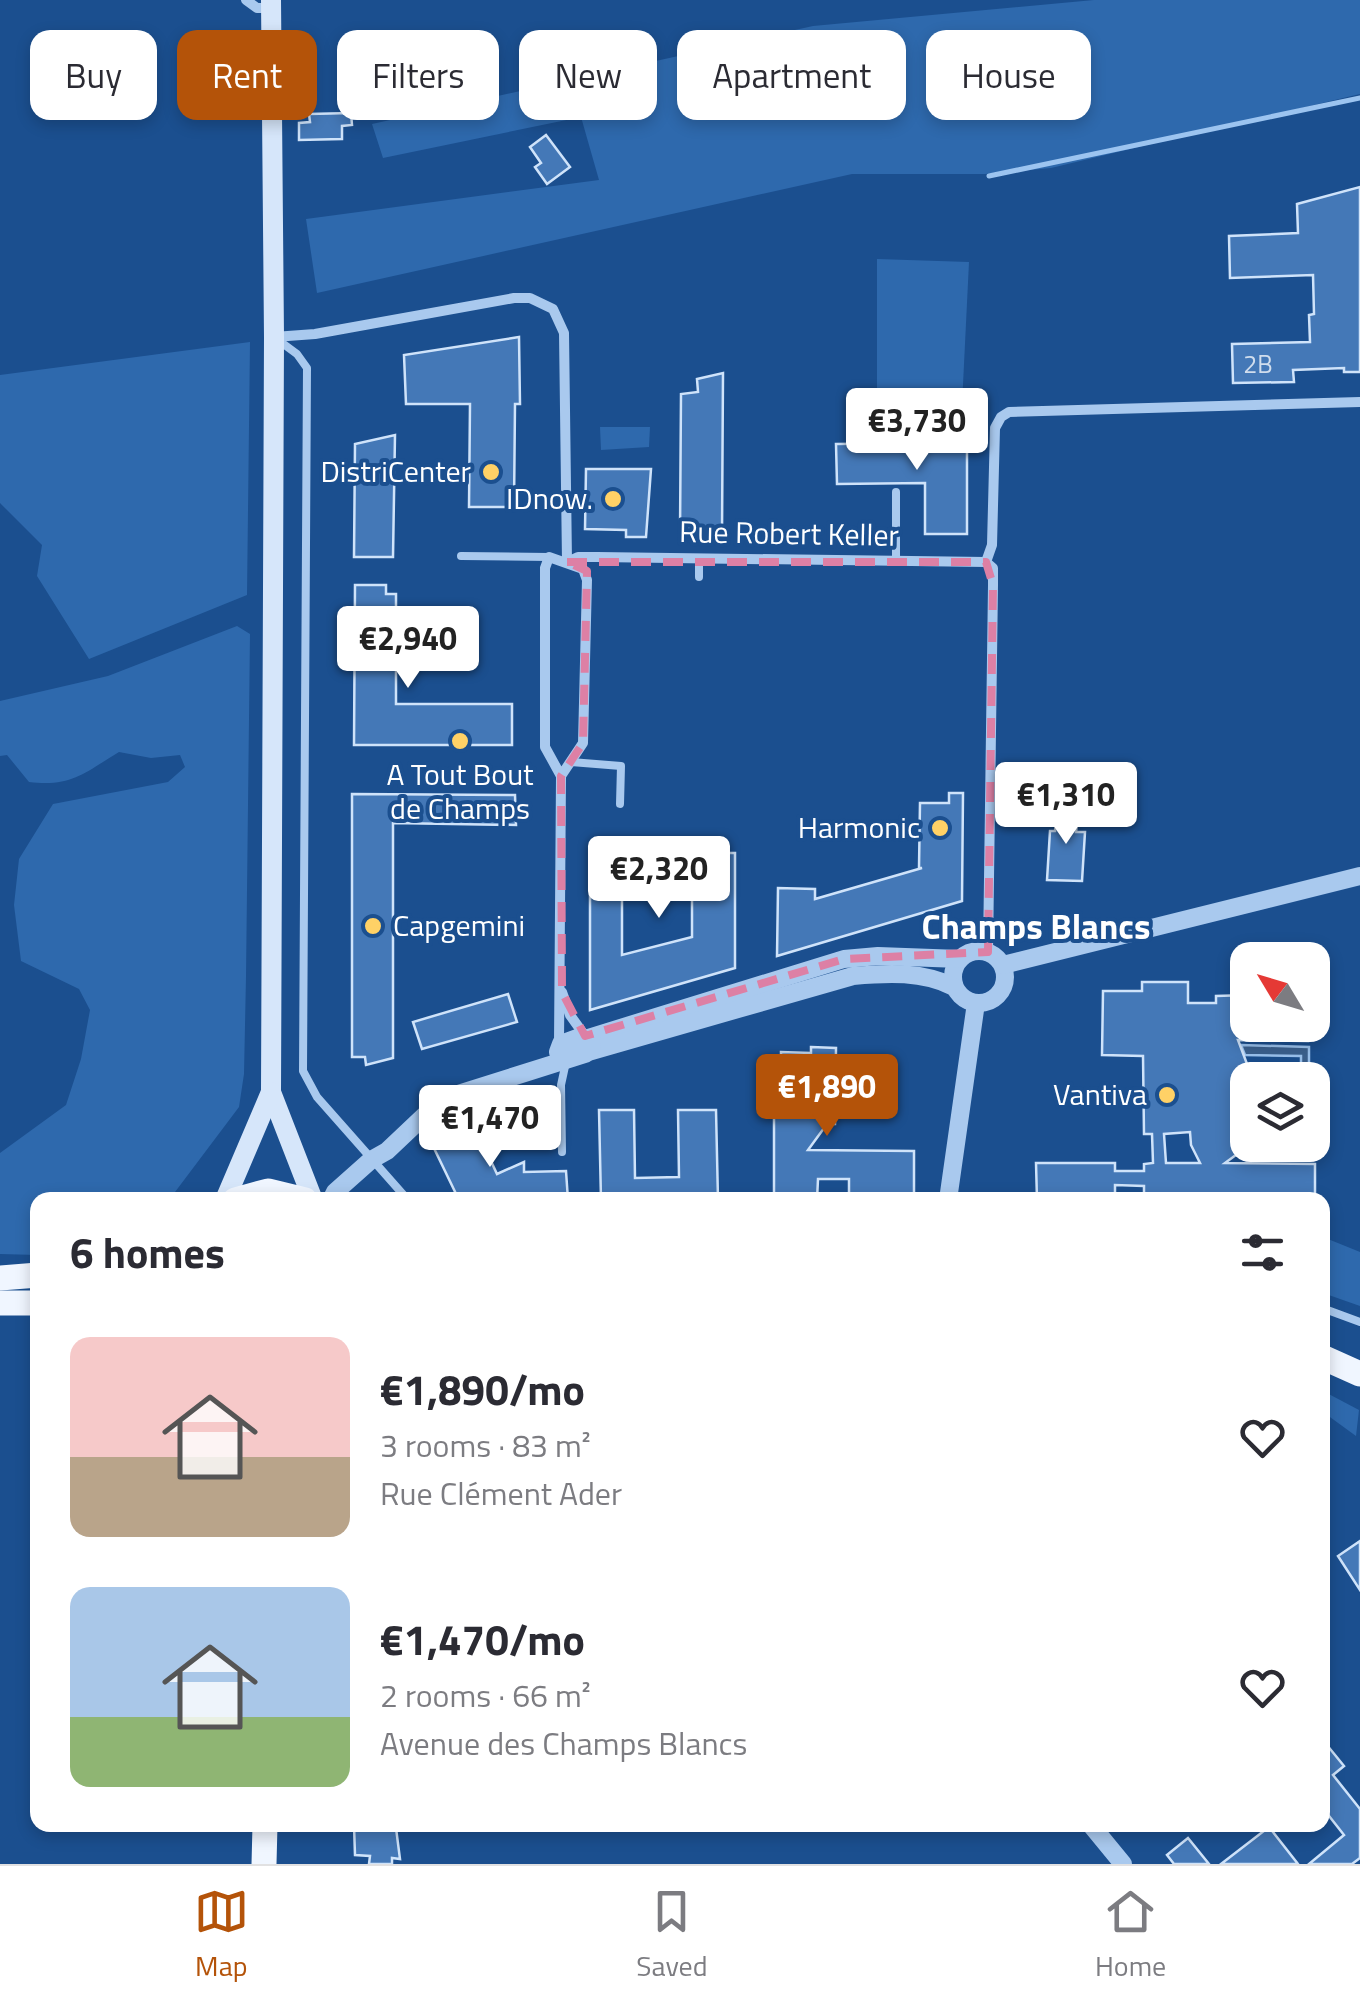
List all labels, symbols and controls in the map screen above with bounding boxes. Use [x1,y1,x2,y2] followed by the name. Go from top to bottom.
[30,30,157,120] chip: Buy
[177,30,317,120] chip: Rent
[337,30,499,120] chip: Filters
[519,30,657,120] chip: New
[677,30,906,120] chip: Apartment
[926,30,1091,120] chip: House
[1243,345,1273,383] house number: 2B
[836,388,998,473] pin: €3,730
[868,396,966,444] text: €3,730
[320,448,471,494] place label: DistriCenter
[480,461,502,483] marker: DistriCenter
[506,475,593,521] place label: IDnow.
[602,488,624,510] marker: IDnow.
[679,508,899,558] street label: Rue Robert Keller
[327,606,489,691] pin: €2,940
[359,614,457,662] text: €2,940
[449,730,471,752] marker: A Tout Bout de Champs
[386,751,534,831] place label: A Tout Bout de Champs
[985,762,1147,847] pin: €1,310
[1017,770,1115,818] text: €1,310
[798,804,920,850] place label: Harmonic
[929,817,951,839] marker: Harmonic
[578,836,740,921] pin: €2,320
[610,844,708,892] text: €2,320
[921,899,1151,953] district label: Champs Blancs
[393,902,525,948] place label: Capgemini
[362,915,384,937] marker: Capgemini
[1230,942,1330,1042] north arrow
[1230,942,1330,1162] map controls
[746,1054,908,1139] pin: €1,890
[778,1062,876,1110] text: €1,890
[1230,1062,1330,1162] button: layers
[1053,1071,1147,1117] place label: Vantiva
[1156,1084,1178,1106] marker: Vantiva
[409,1085,571,1170] pin: €1,470
[441,1093,539,1141] text: €1,470
[70,1220,225,1284] text: 6 homes
[1235,1225,1290,1280] icon: filters
[380,1357,585,1421] text: €1,890/mo
[150,1377,270,1497] icon: home
[1235,1410,1290,1465] icon: heart
[380,1421,591,1469] text: 3 rooms · 83 m²
[380,1469,622,1517] text: Rue Clément Ader
[380,1607,585,1671] text: €1,470/mo
[150,1627,270,1747] icon: home
[1235,1660,1290,1715] icon: heart
[380,1671,591,1719] text: 2 rooms · 66 m²
[380,1719,747,1767] text: Avenue des Champs Blancs
[194,1884,249,1987] tab: Map
[636,1884,708,1987] tab: Saved
[1095,1884,1166,1987] tab: Home

